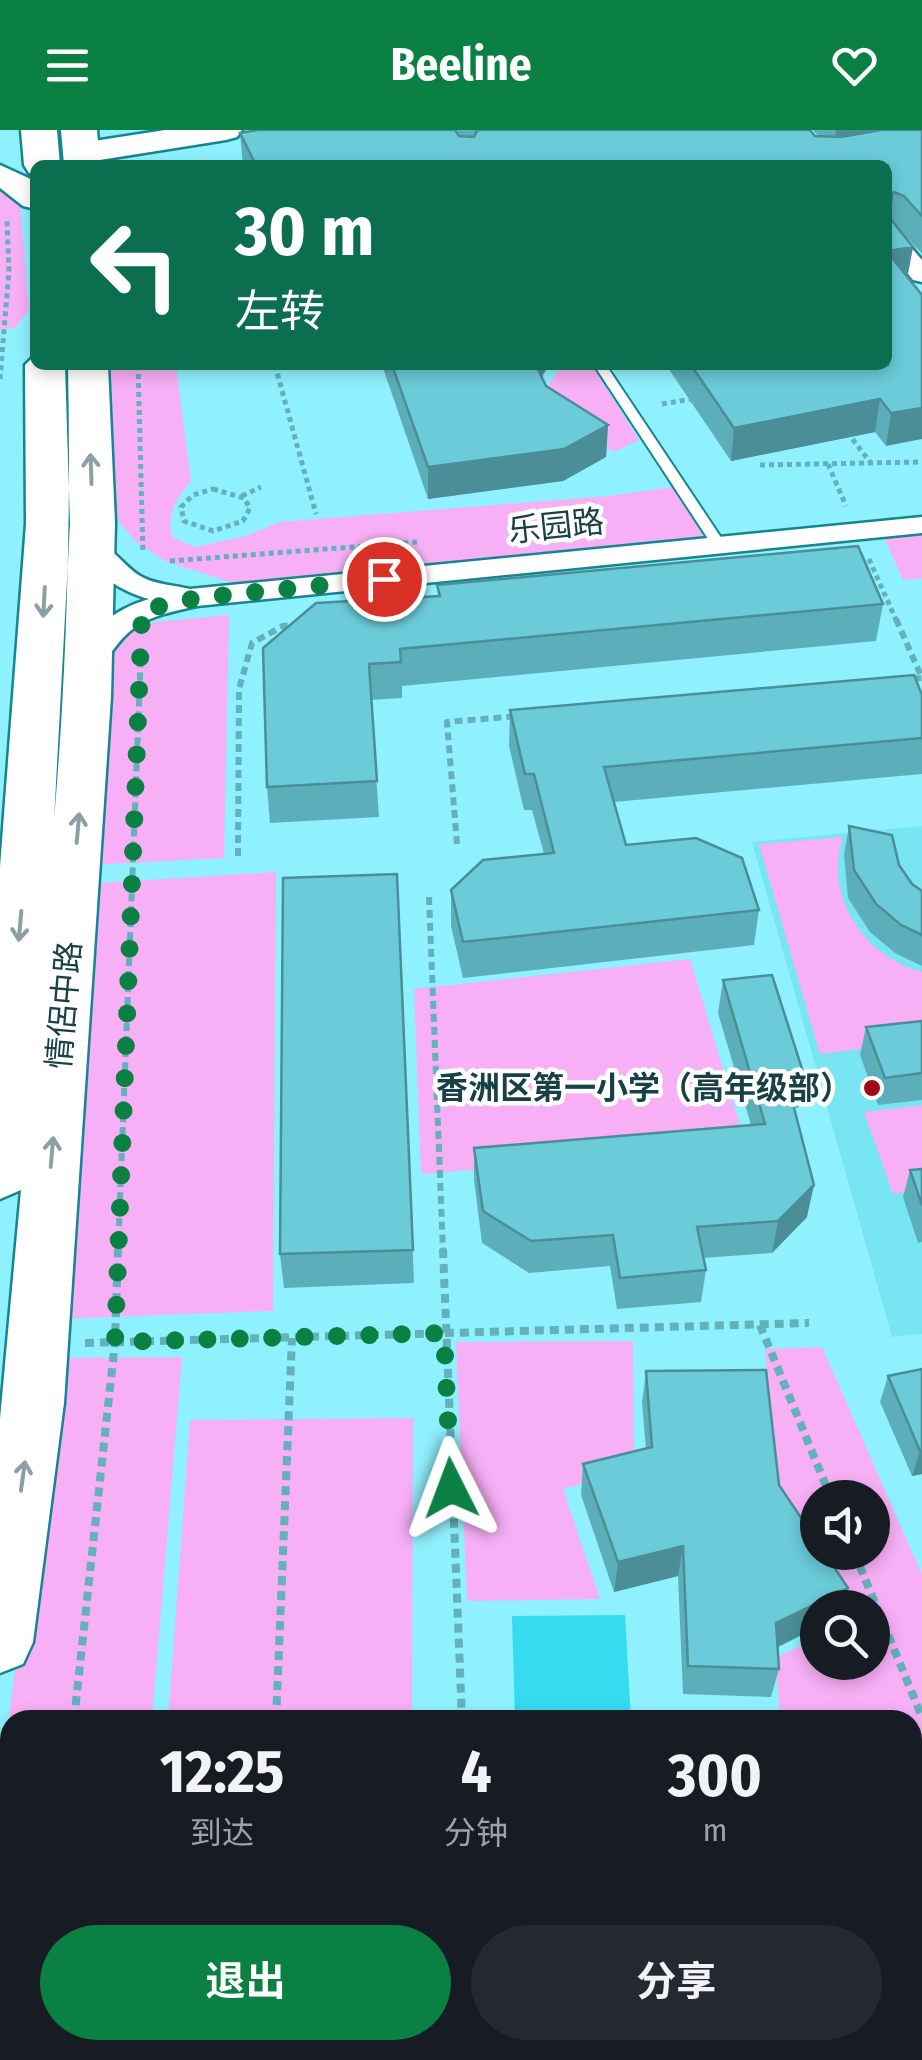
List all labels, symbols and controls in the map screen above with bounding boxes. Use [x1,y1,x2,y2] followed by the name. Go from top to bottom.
[40,38,95,93] icon: menu
[390,38,532,92] text: Beeline
[827,38,882,93] icon: heart
[235,190,374,274] text: 30 m
[70,200,200,330] icon: left
[235,285,325,339] text: 左转
[82,453,101,485] one-way arrow
[506,502,606,550] street label: 乐园路
[342,537,427,622] pin
[357,552,412,607] icon: arrive
[34,586,53,618] one-way arrow
[68,813,87,845] one-way arrow
[11,910,30,942] one-way arrow
[39,940,89,1070] street label: 情侶中路
[436,1069,852,1107] place label: 香洲区第一小学（高年级部）
[861,1077,883,1099] marker: 香洲区第一小学（高年级部）
[43,1137,62,1169] one-way arrow
[399,1436,503,1540] position arrow
[14,1460,32,1492] one-way arrow
[800,1480,890,1680] map controls
[800,1480,890,1570] button: sound
[800,1590,890,1680] button: search
[160,1736,284,1808] text: 12:25
[461,1736,492,1808] text: 4
[668,1740,762,1812] text: 300
[703,1811,727,1849] text: m
[190,1814,254,1852] text: 到达
[444,1814,508,1852] text: 分钟
[40,1925,451,2040] button: 退出
[471,1925,882,2040] button: 分享

